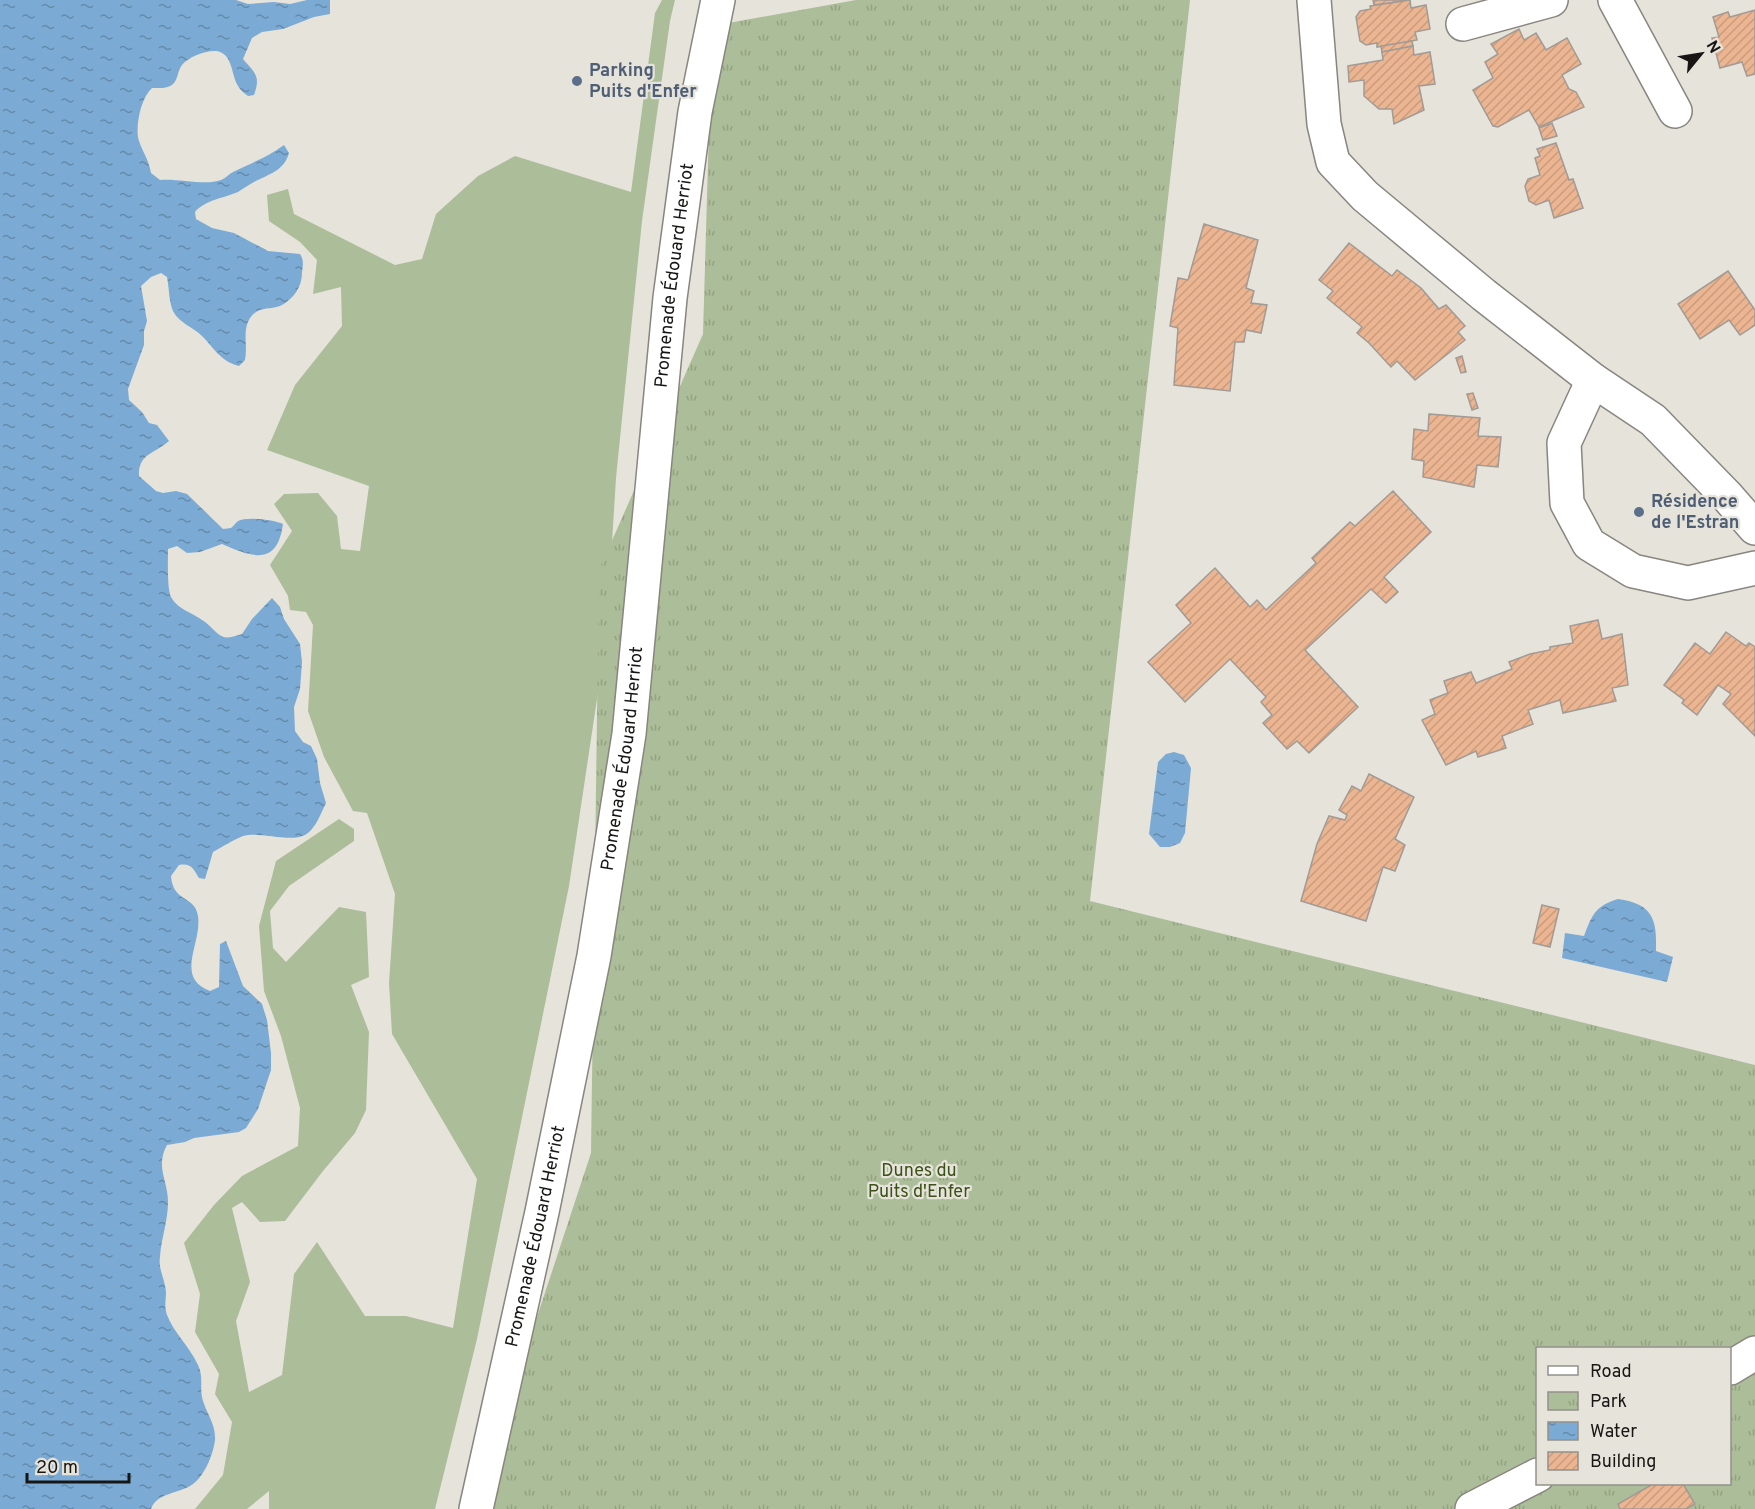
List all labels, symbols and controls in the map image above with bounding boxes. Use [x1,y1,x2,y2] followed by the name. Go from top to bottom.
[1671,24,1731,84] north arrow
[1701,38,1724,57] text: N
[589,60,697,104] place label: Parking Puits d'Enfer
[570,74,584,88] marker: Parking Puits d'Enfer
[650,162,700,389] street label: Promenade Édouard Herriot
[1651,491,1740,535] place label: Résidence de l'Estran
[1632,505,1646,519] marker: Résidence de l'Estran
[596,645,649,872] street label: Promenade Édouard Herriot
[501,1124,571,1350] street label: Promenade Édouard Herriot
[868,1160,970,1204] park label: Dunes du Puits d'Enfer
[1536,1347,1731,1485] legend
[1590,1361,1632,1384] text: Road
[1590,1391,1627,1414] text: Park
[1590,1421,1637,1444] text: Water
[27,1446,129,1484] scale bar
[1590,1451,1656,1474] text: Building
[36,1457,78,1480] text: 20 m

